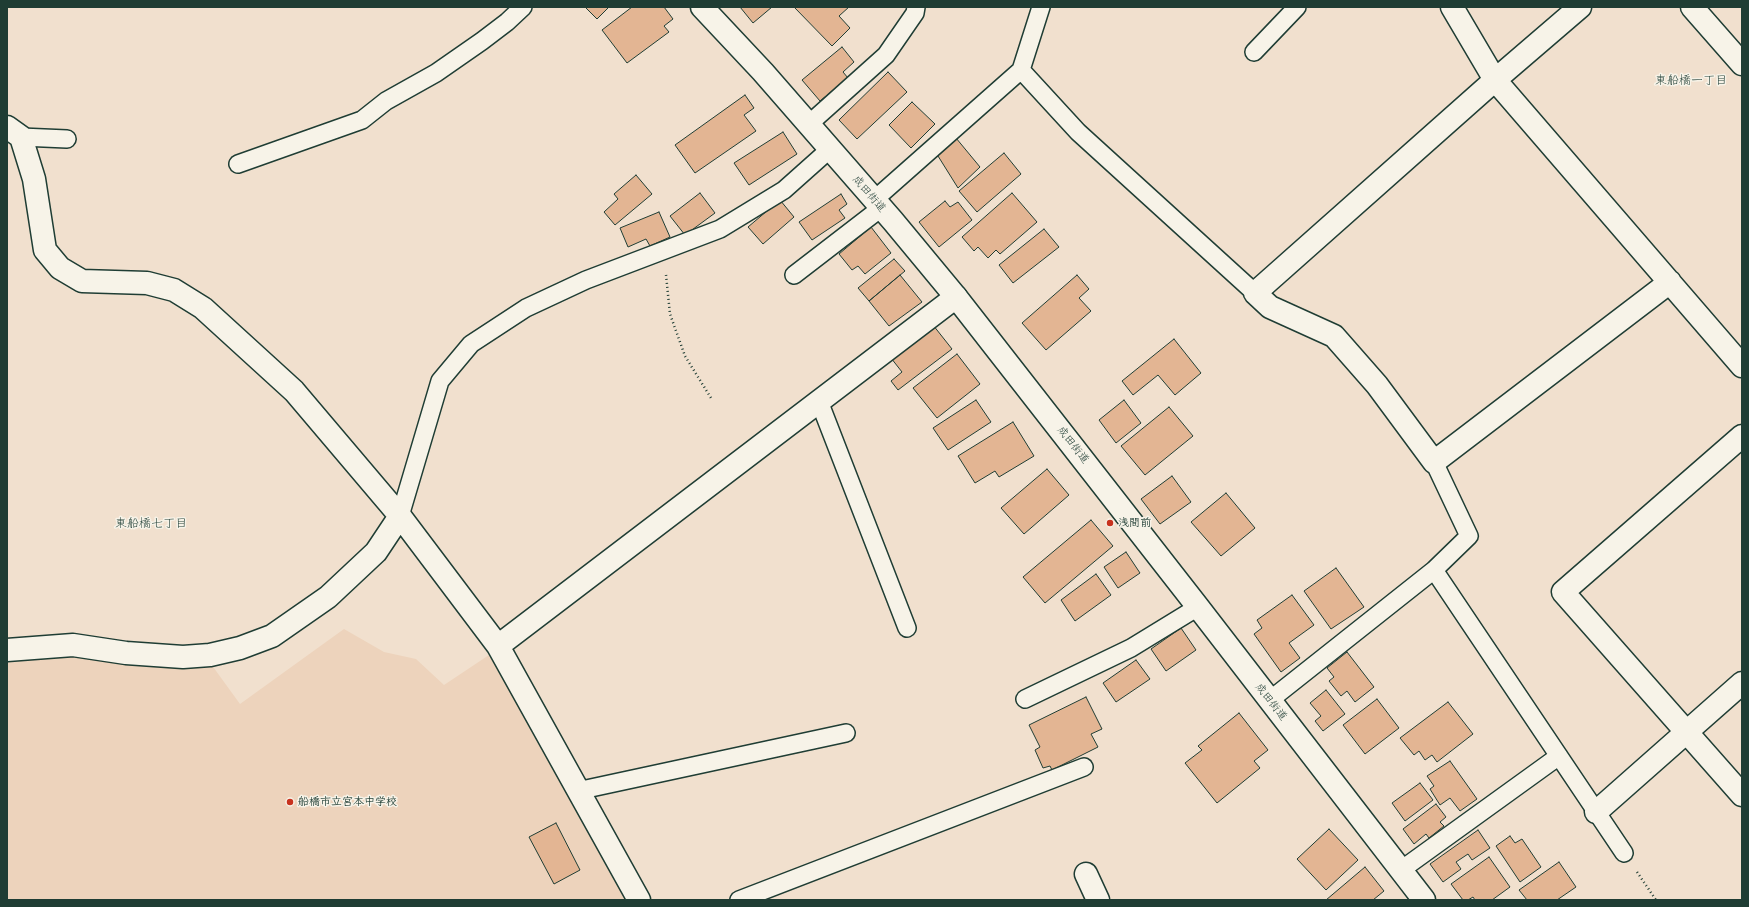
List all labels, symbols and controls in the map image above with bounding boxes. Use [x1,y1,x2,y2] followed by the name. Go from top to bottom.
[1655,74,1727,88] district label: 東船橋一丁目
[850,173,888,215] street label: 成田街道
[1054,424,1092,466] street label: 成田街道
[1118,516,1151,530] place label: 浅間前
[115,517,187,531] district label: 東船橋七丁目
[1105,518,1115,528] marker: 浅間前
[1252,681,1290,723] street label: 成田街道
[298,795,397,809] place label: 船橋市立宮本中学校
[285,797,295,807] marker: 船橋市立宮本中学校

